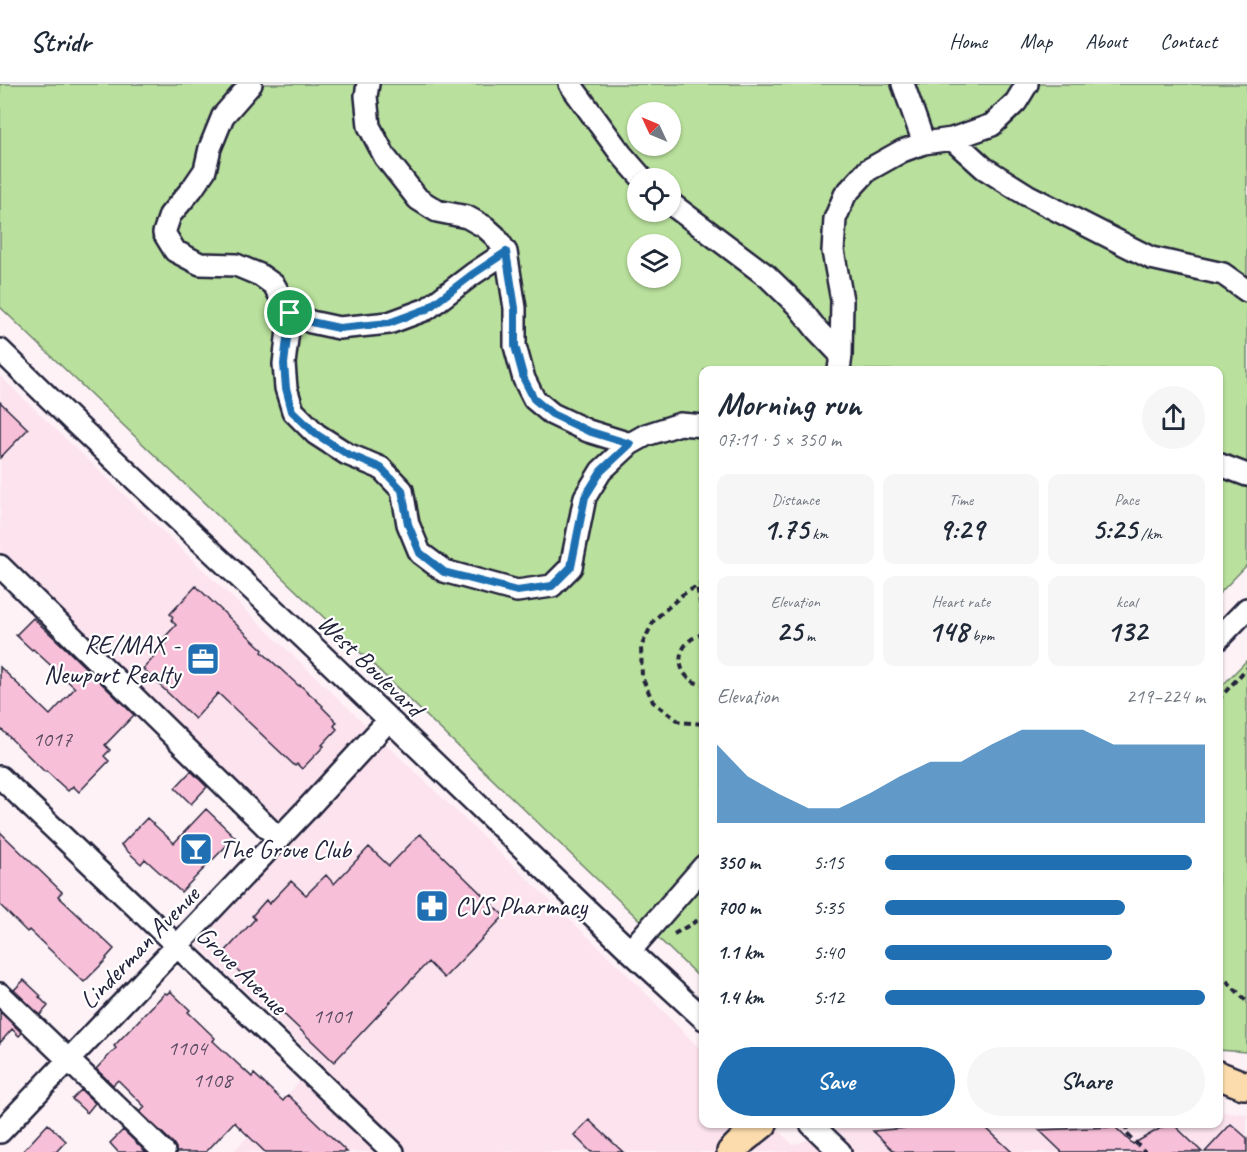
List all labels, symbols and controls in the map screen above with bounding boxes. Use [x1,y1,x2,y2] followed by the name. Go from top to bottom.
[30,24,91,59] text: Stridr
[949,28,987,54] text: Home
[1020,28,1052,54] text: Map
[1085,28,1127,54] text: About
[1160,28,1217,54] text: Contact
[627,102,681,156] north arrow
[627,102,681,288] map controls
[627,168,681,222] button: locate
[627,234,681,288] button: layers
[264,287,315,338] pin
[273,296,306,329] icon: arrive
[717,383,861,425] text: Morning run
[1142,386,1205,449] button: share
[717,427,841,452] text: 07:11 · 5 × 350 m
[771,490,819,510] text: Distance
[949,490,973,510] text: Time
[1114,490,1139,510] text: Pace
[763,510,808,548] text: 1.75
[938,510,984,548] text: 9:29
[1092,510,1137,548] text: 5:25
[808,524,828,544] text: km
[1137,524,1162,544] text: /km
[771,592,820,612] text: Elevation
[932,592,990,612] text: Heart rate
[1116,592,1137,612] text: kcal
[311,607,433,727] street label: West Boulevard
[776,612,802,650] text: 25
[928,612,968,650] text: 148
[1106,612,1147,650] text: 132
[802,626,815,646] text: m
[968,626,994,646] text: bpm
[44,628,182,691] place label: RE/MAX - Newport Realty
[185,641,221,677] office icon: RE/MAX - Newport Realty
[717,684,779,709] text: Elevation
[1126,684,1205,709] text: 219–224 m
[32,725,73,753] house number: 1017
[178,831,214,867] bar icon: The Grove Club
[219,833,353,866] place label: The Grove Club
[717,850,760,875] text: 350 m
[813,850,844,875] text: 5:15
[72,878,208,1016] street label: Linderman Avenue
[414,888,450,924] pharmacy icon: CVS Pharmacy
[455,890,589,923] place label: CVS Pharmacy
[717,895,760,920] text: 700 m
[813,895,844,920] text: 5:35
[189,919,295,1023] street label: Grove Avenue
[717,940,764,965] text: 1.1 km
[813,940,844,965] text: 5:40
[717,985,764,1010] text: 1.4 km
[813,985,844,1010] text: 5:12
[312,1002,353,1030] house number: 1101
[167,1034,209,1062] house number: 1104
[717,1047,955,1116] button: Save
[967,1047,1205,1116] button: Share
[192,1066,234,1094] house number: 1108

